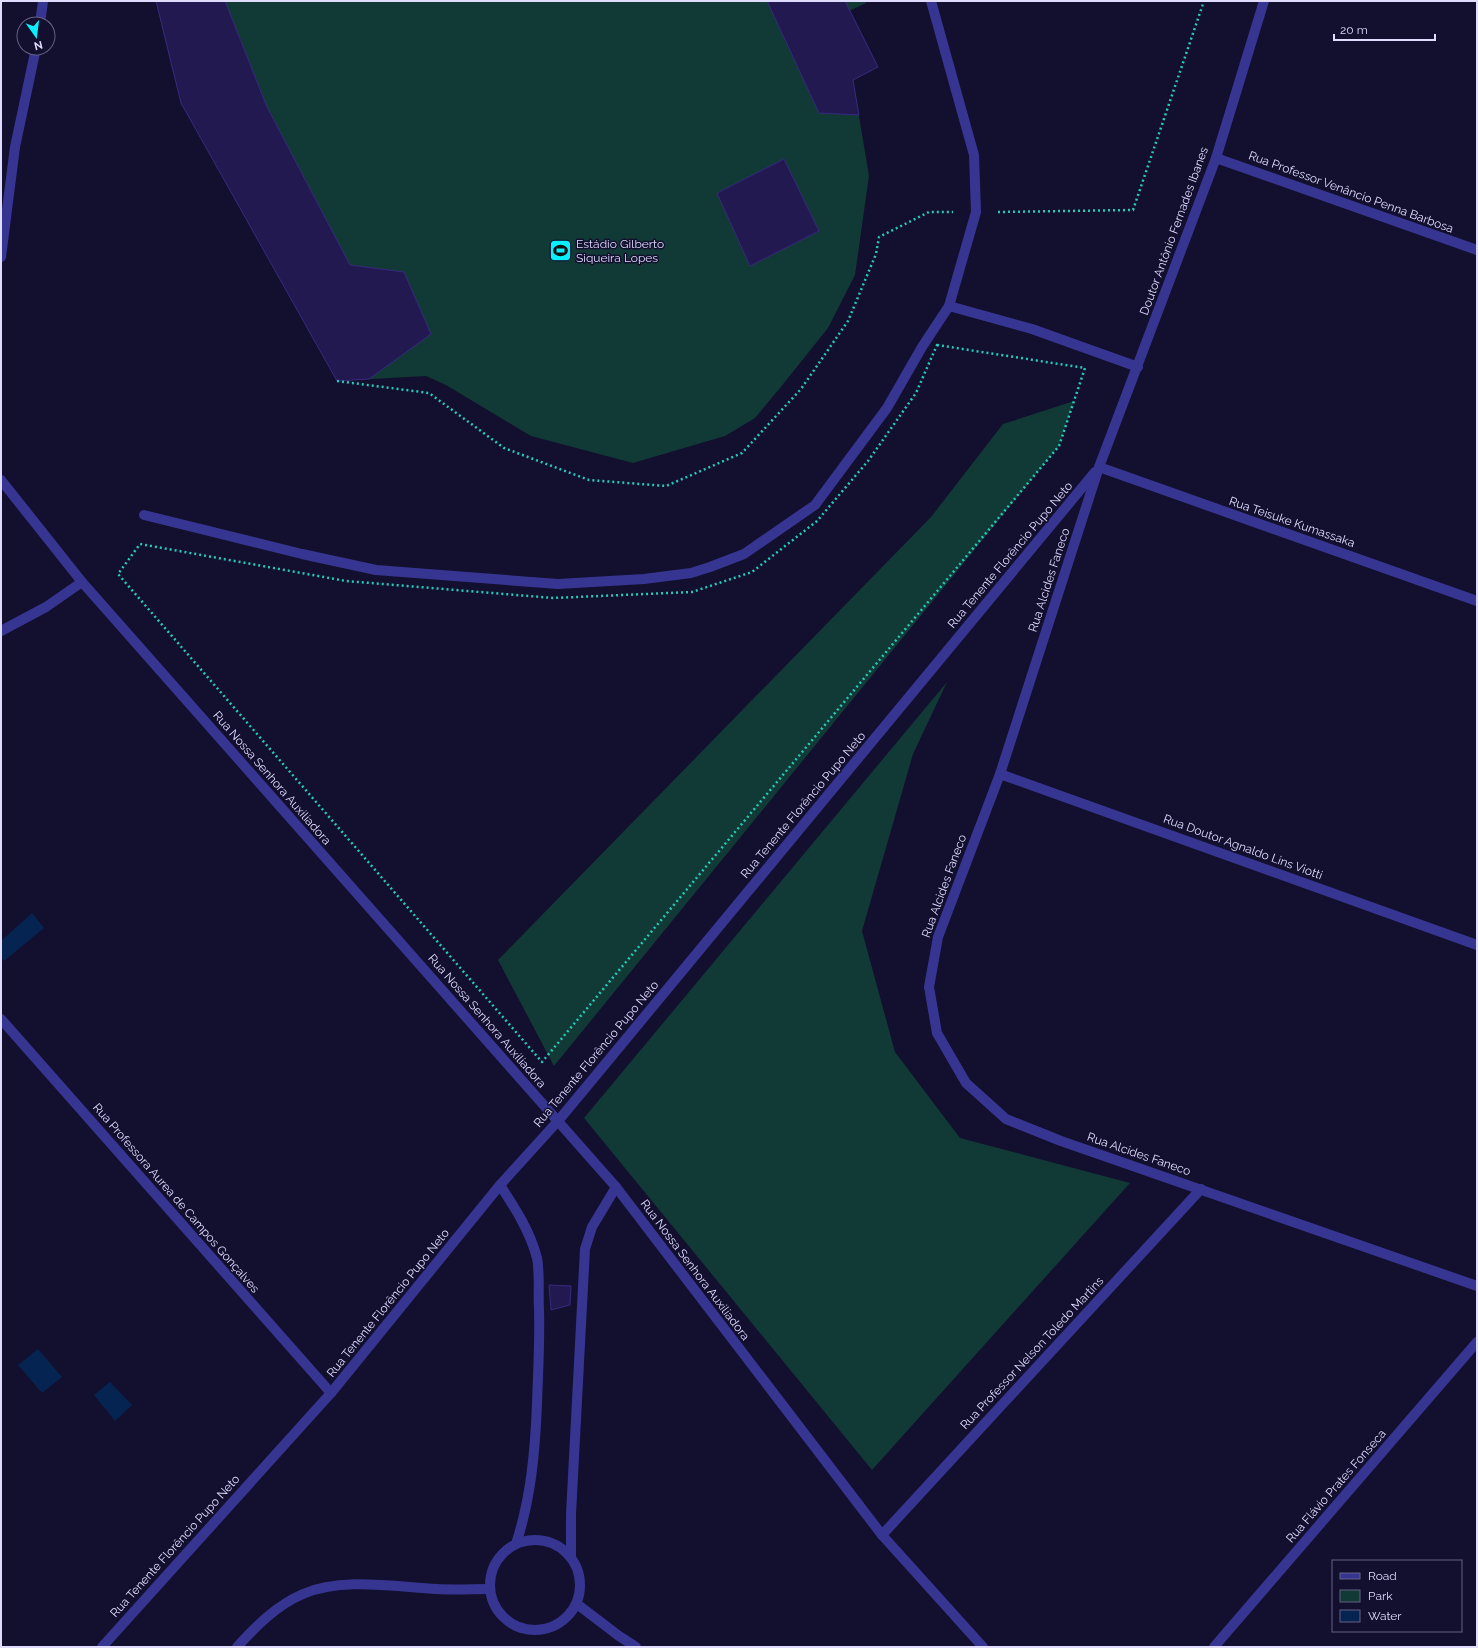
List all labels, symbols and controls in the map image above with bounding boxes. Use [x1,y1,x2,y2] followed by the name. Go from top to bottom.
[16,16,56,56] north arrow
[1334,16,1435,42] scale bar
[1340,23,1368,37] text: 20 m
[33,38,44,53] text: N
[1137,145,1211,317] street label: Doutor Antônio Fernades Ibanes
[1247,148,1455,236] street label: Rua Professor Venâncio Penna Barbosa
[576,237,664,265] place label: Estádio Gilberto Siqueira Lopes
[548,238,574,264] sports icon: Estádio Gilberto Siqueira Lopes
[945,479,1075,631] street label: Rua Tenente Florêncio Pupo Neto
[1227,494,1357,550] street label: Rua Teisuke Kumassaka
[1026,526,1072,634] street label: Rua Alcides Faneco
[210,708,334,848] street label: Rua Nossa Senhora Auxiliadora
[738,729,868,881] street label: Rua Tenente Florêncio Pupo Neto
[1162,812,1324,882] street label: Rua Doutor Agnaldo Lins Viotti
[919,833,969,939] street label: Rua Alcides Faneco
[425,951,549,1091] street label: Rua Nossa Senhora Auxiliadora
[531,978,661,1130] street label: Rua Tenente Florêncio Pupo Neto
[90,1100,262,1296] street label: Rua Professora Aurea de Campos Gonçalves
[1085,1130,1193,1178] street label: Rua Alcides Faneco
[638,1197,752,1343] street label: Rua Nossa Senhora Auxiliadora
[324,1226,452,1380] street label: Rua Tenente Florêncio Pupo Neto
[958,1274,1107,1432] street label: Rua Professor Nelson Toledo Martins
[1283,1427,1389,1545] street label: Rua Flávio Prates Fonseca
[107,1472,243,1620] street label: Rua Tenente Florêncio Pupo Neto
[1332,1560,1462,1632] legend
[1368,1569,1397,1583] text: Road
[1368,1589,1393,1603] text: Park
[1368,1609,1402,1623] text: Water

